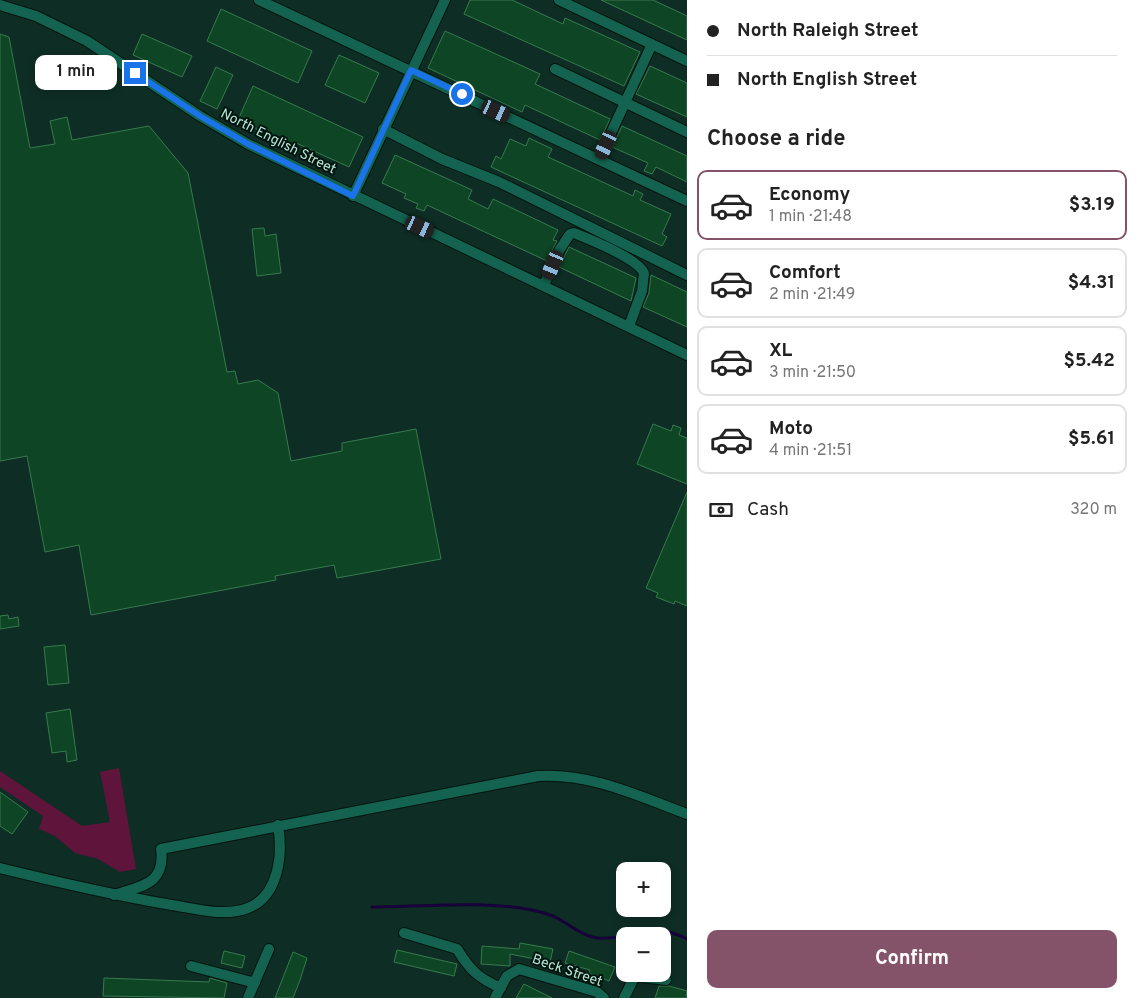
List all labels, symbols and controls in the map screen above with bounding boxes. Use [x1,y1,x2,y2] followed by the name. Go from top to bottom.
[737,19,918,43] text: North Raleigh Street
[35,56,118,90] callout: 1 min
[57,62,95,82] text: 1 min
[124,62,146,84] route end
[737,68,917,92] text: North English Street
[451,83,473,105] route start
[479,98,512,124] car
[217,106,339,178] street label: North English Street
[707,126,845,153] text: Choose a ride
[592,128,619,162] car
[709,183,754,228] icon: car
[769,183,850,207] text: Economy
[1069,193,1115,217] text: $3.19
[769,207,852,227] text: 1 min · 21:48
[403,214,436,240] car
[540,248,565,282] car
[709,261,754,306] icon: car
[769,261,841,285] text: Comfort
[1068,271,1115,295] text: $4.31
[769,285,855,305] text: 2 min · 21:49
[709,339,754,384] icon: car
[769,339,792,363] text: XL
[1063,349,1115,373] text: $5.42
[769,363,856,383] text: 3 min · 21:50
[709,417,754,462] icon: car
[769,417,813,441] text: Moto
[1068,427,1115,451] text: $5.61
[769,441,852,461] text: 4 min · 21:51
[707,496,735,524] icon: cash
[747,498,789,522] text: Cash
[1070,500,1117,520] text: 320 m
[616,862,671,982] map controls
[616,862,671,917] button: +
[616,927,671,982] button: −
[707,930,1117,988] button: Confirm
[530,951,604,991] street label: Beck Street

